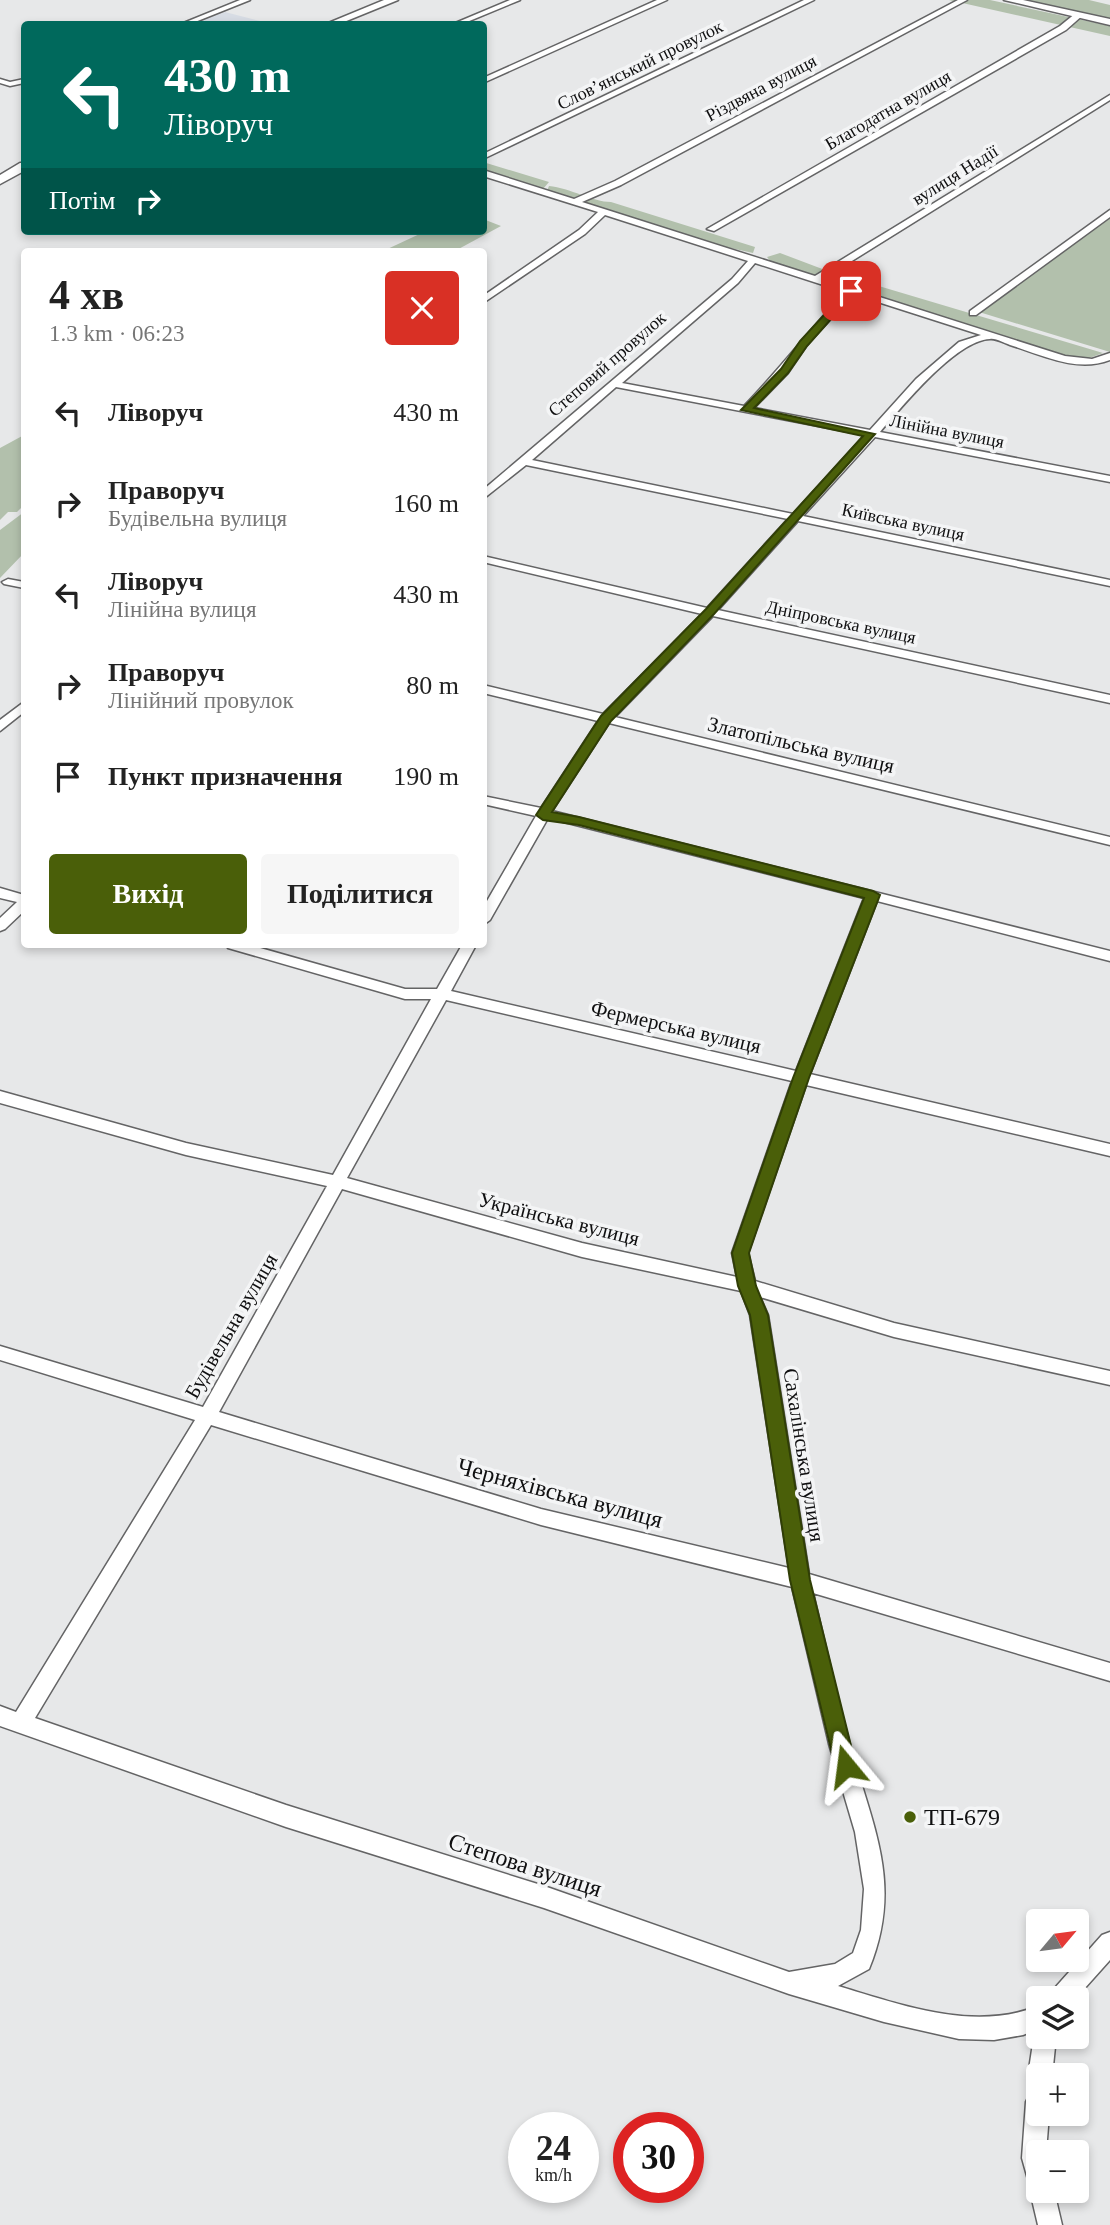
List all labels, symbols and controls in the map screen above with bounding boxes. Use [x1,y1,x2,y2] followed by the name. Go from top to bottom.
[554,16,726,114] street label: Словʼянський провулок
[164,48,291,103] text: 430 m
[49,49,140,140] icon: left
[702,50,820,126] street label: Різдвяна вулиця
[822,66,954,154] street label: Благодатна вулиця
[164,106,273,142] text: Ліворуч
[908,141,1002,209] street label: вулиця Надії
[129,182,167,220] icon: right
[49,186,115,215] text: Потім
[821,261,881,321] pin
[385,271,459,345] button: close
[49,272,124,318] text: 4 хв
[832,272,870,310] icon: arrive
[544,307,670,420] street label: Степовий провулок
[49,321,184,346] text: 1.3 km · 06:23
[49,394,87,432] icon: left
[108,398,203,427] text: Ліворуч
[393,398,459,427] text: 430 m
[888,410,1006,452] street label: Лінійна вулиця
[108,476,224,505] text: Праворуч
[49,485,87,523] icon: right
[393,489,459,518] text: 160 m
[840,499,966,545] street label: Київська вулиця
[108,506,287,531] text: Будівельна вулиця
[108,567,203,596] text: Ліворуч
[49,576,87,614] icon: left
[393,580,459,609] text: 430 m
[764,596,918,648] street label: Дніпровська вулиця
[108,597,257,622] text: Лінійна вулиця
[108,658,224,687] text: Праворуч
[49,667,87,705] icon: right
[406,671,459,700] text: 80 m
[108,688,294,713] text: Лінійний провулок
[705,712,897,778] street label: Златопільська вулиця
[49,758,87,796] icon: arrive
[108,762,343,791] text: Пункт призначення
[393,762,459,791] text: 190 m
[49,854,247,934] button: Вихід
[261,854,459,934] button: Поділитися
[589,996,764,1058] street label: Фермерська вулиця
[476,1187,642,1251] street label: Українська вулиця
[180,1249,282,1403] street label: Будівельна вулиця
[778,1367,830,1544] street label: Сахалінська вулиця
[454,1453,666,1533] street label: Черняхівська вулиця
[809,1729,883,1803] position arrow
[924,1804,1000,1830] place label: ТП-679
[902,1809,918,1825] marker: ТП-679
[445,1828,605,1902] street label: Степова вулиця
[1026,1909,1088,1972] north arrow
[1026,1909,1089,2203] map controls
[1026,1986,1089,2049] button: layers
[1026,2063,1089,2126] button: +
[613,2112,704,2203] speed limit sign: 30
[536,2129,571,2168] text: 24
[1026,2140,1089,2203] button: −
[535,2165,572,2185] text: km/h

